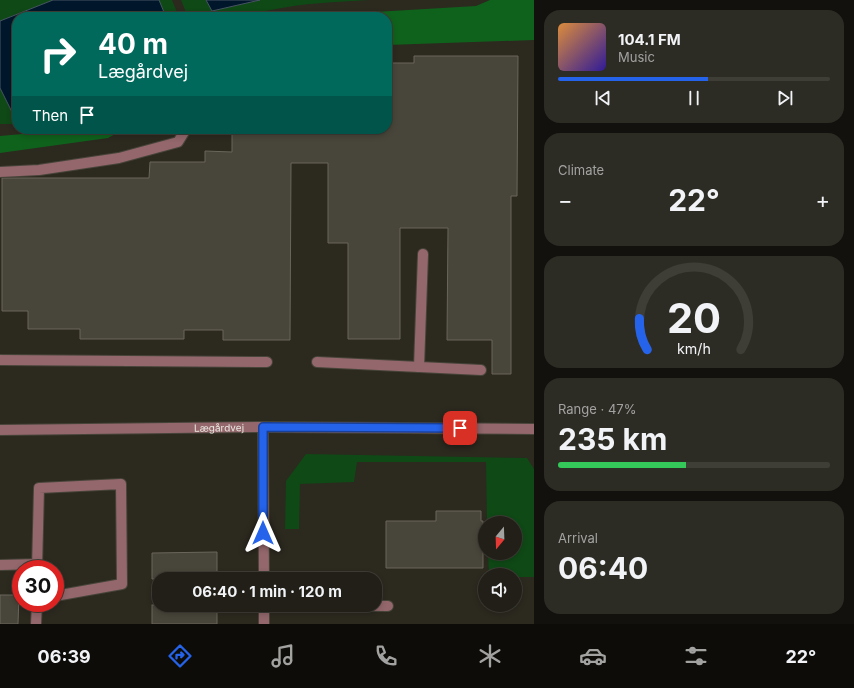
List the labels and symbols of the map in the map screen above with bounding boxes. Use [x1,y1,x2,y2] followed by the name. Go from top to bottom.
[443,411,477,445] pin
[194,421,244,434] street label: Lægårdvej
[242,512,284,554] position arrow
[478,516,522,560] north arrow
[12,560,64,612] speed limit sign: 30

